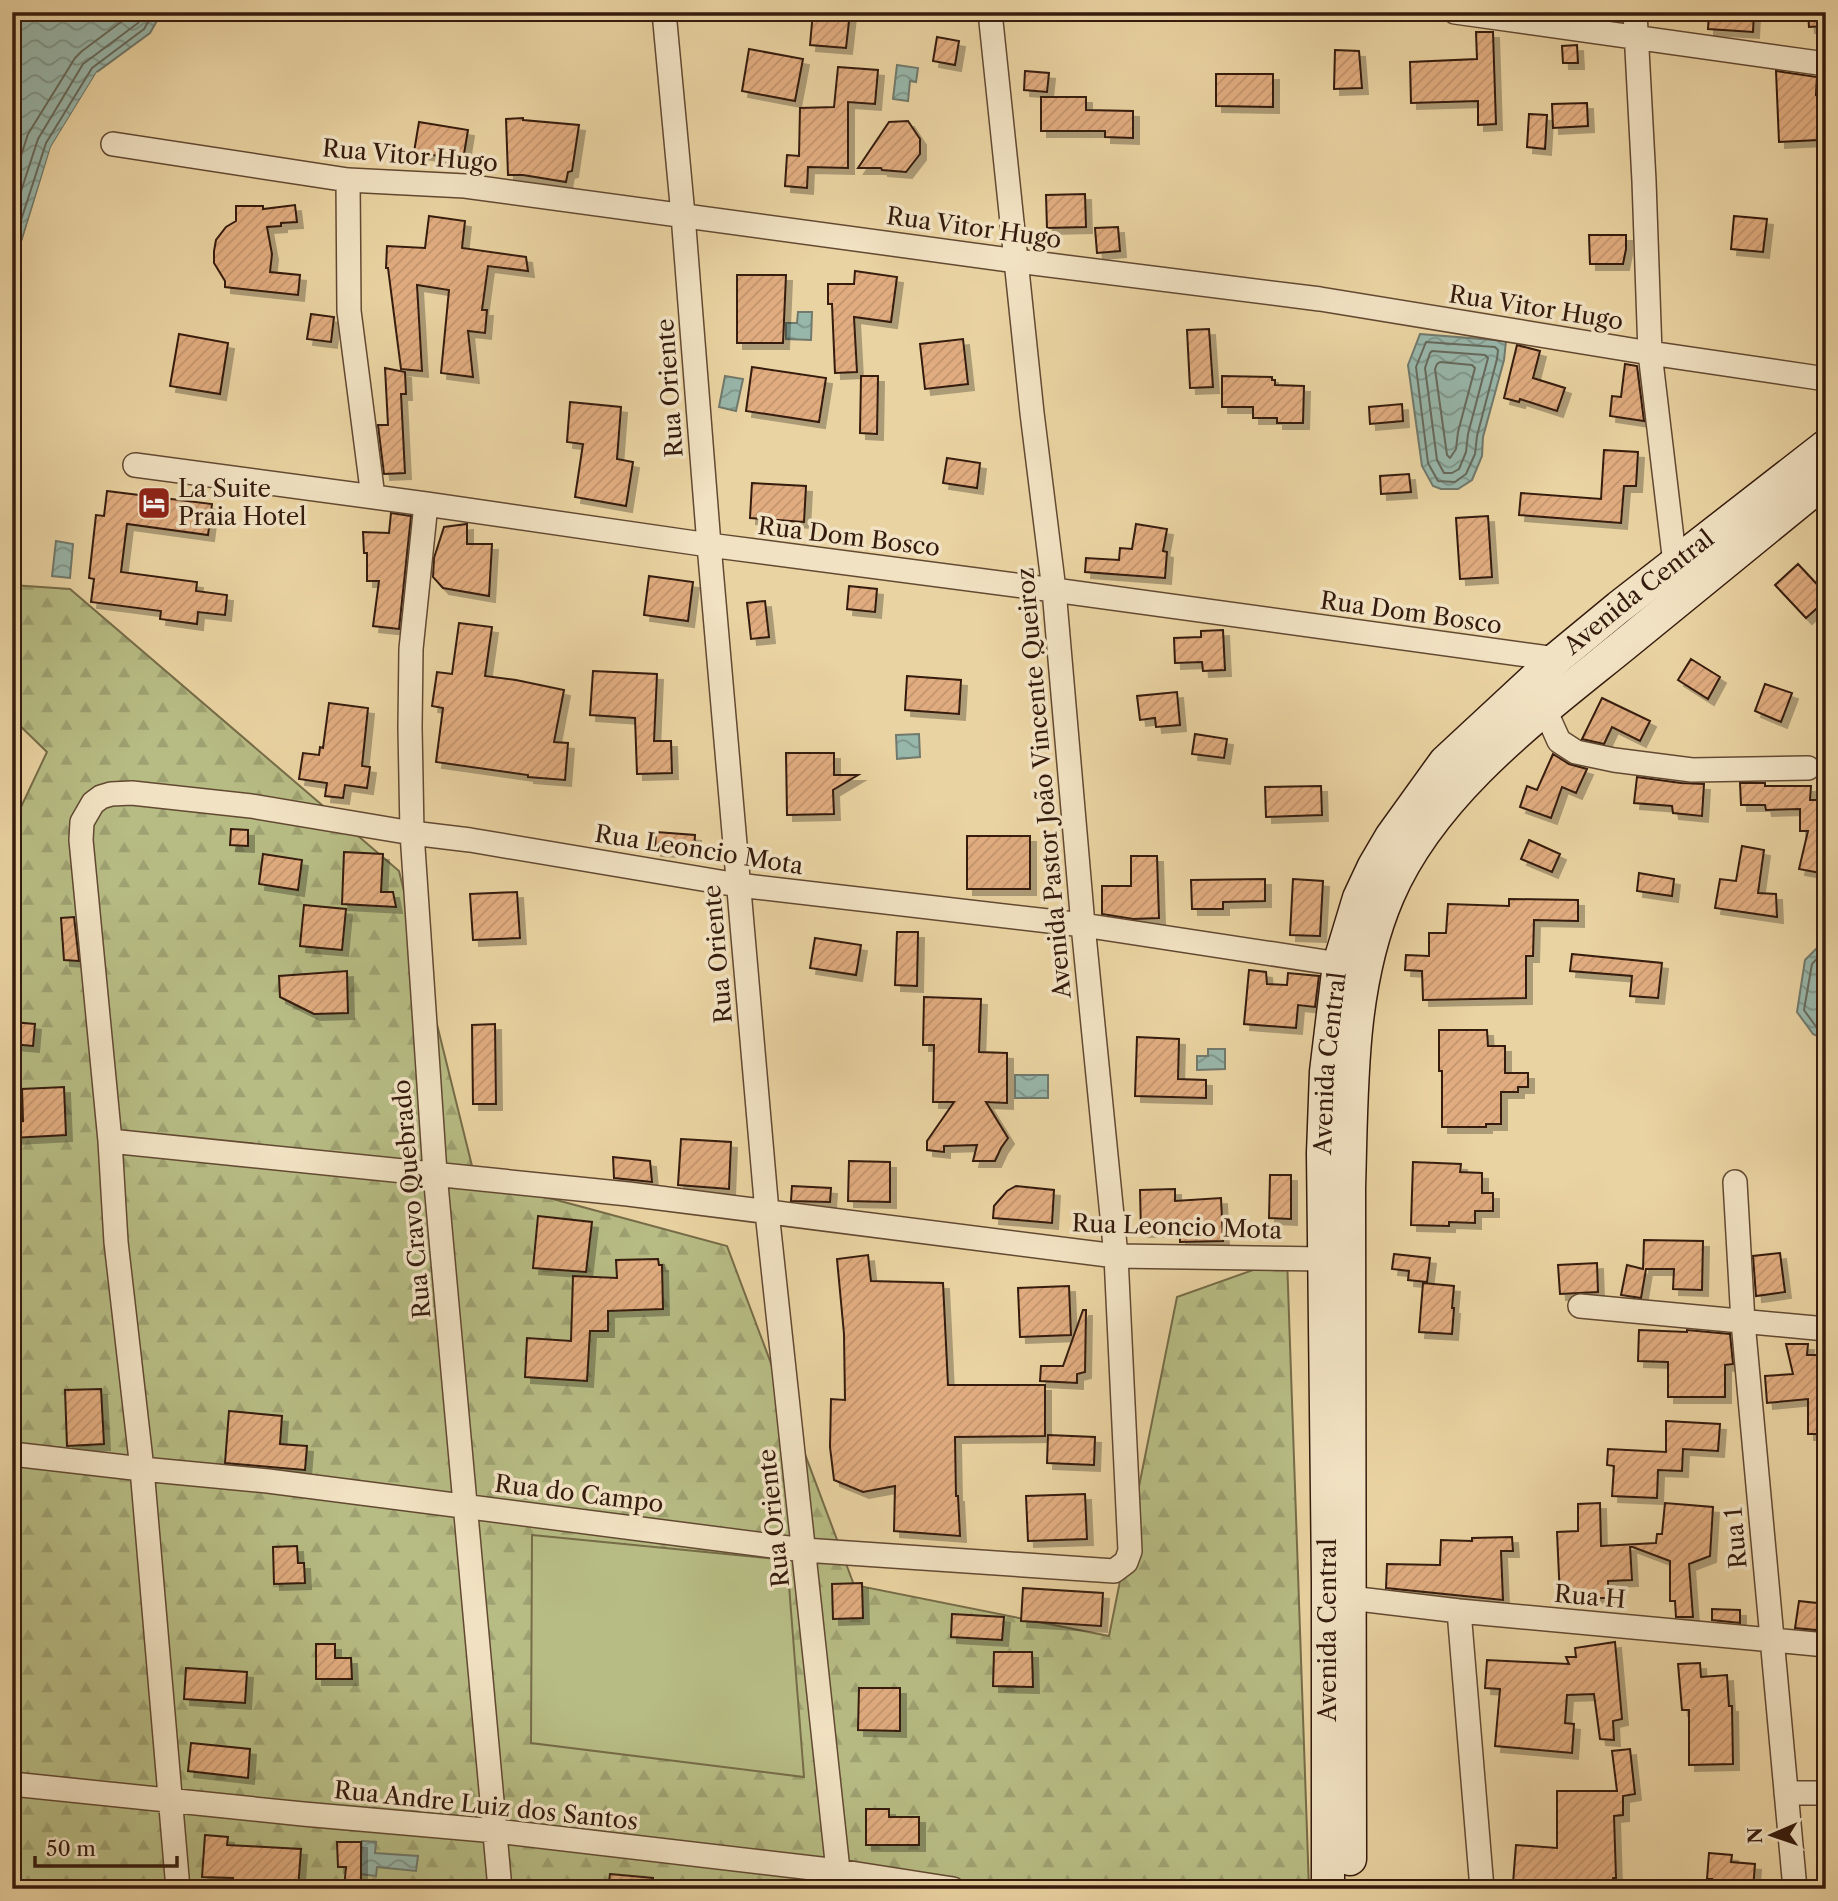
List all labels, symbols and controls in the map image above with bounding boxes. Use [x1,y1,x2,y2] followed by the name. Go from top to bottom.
[321,133,499,178] street label: Rua Vitor Hugo
[885,201,1063,254] street label: Rua Vitor Hugo
[1447,279,1625,336] street label: Rua Vitor Hugo
[650,318,689,458] street label: Rua Oriente
[178,474,306,531] place label: La Suite Praia Hotel
[135,484,173,522] hotel icon: La Suite Praia Hotel
[756,511,942,562] street label: Rua Dom Bosco
[1557,524,1719,661] street label: Avenida Central
[1010,566,1077,1001] street label: Avenida Pastor João Vincente Queiroz
[1318,585,1504,640] street label: Rua Dom Bosco
[593,819,806,880] street label: Rua Leoncio Mota
[697,884,738,1024] street label: Rua Oriente
[1308,970,1352,1156] street label: Avenida Central
[387,1078,436,1320] street label: Rua Cravo Quebrado
[1071,1208,1283,1245] street label: Rua Leoncio Mota
[752,1447,795,1589] street label: Rua Oriente
[493,1469,665,1518] street label: Rua do Campo
[1718,1506,1753,1570] street label: Rua 1
[1313,1538,1342,1723] street label: Avenida Central
[1553,1579,1627,1614] street label: Rua H
[333,1775,639,1836] street label: Rua Andre Luiz dos Santos
[1736,1800,1806,1870] north arrow
[35,1824,177,1868] scale bar
[1744,1827,1767,1844] text: N
[46,1836,96,1861] text: 50 m

